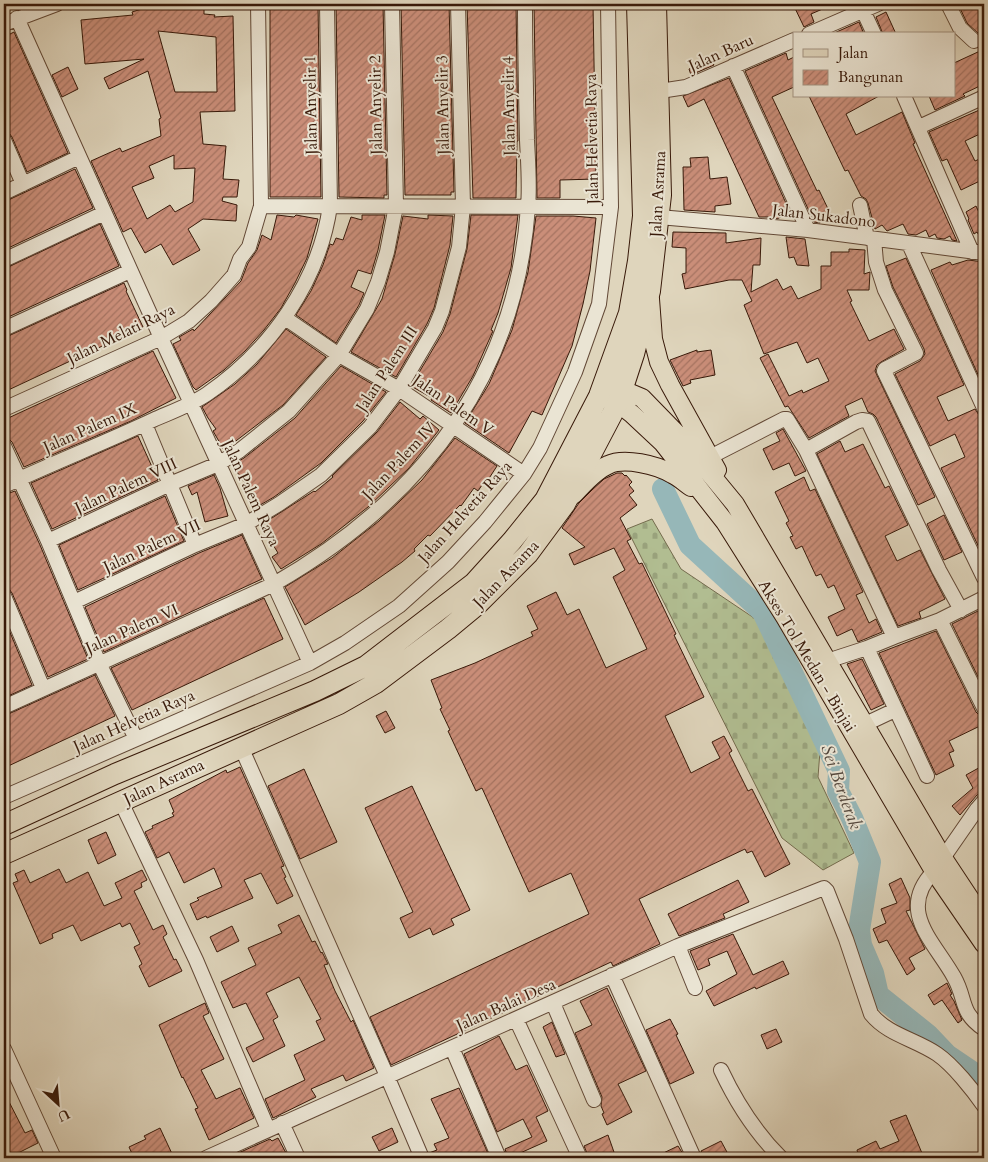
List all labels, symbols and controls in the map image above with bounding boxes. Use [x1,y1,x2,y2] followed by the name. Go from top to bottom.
[683,29,757,78] street label: Jalan Baru
[793,32,956,98] legend
[836,43,869,63] text: Jalan
[299,55,323,157] street label: Jalan Anyelir 1
[364,55,388,157] street label: Jalan Anyelir 2
[431,55,455,157] street label: Jalan Anyelir 3
[497,56,521,158] street label: Jalan Anyelir 4
[838,67,904,87] text: Bangunan
[580,73,604,207] street label: Jalan Helvetia Raya
[645,150,671,240] street label: Jalan Asrama
[769,199,877,233] street label: Jalan Sukadono
[62,298,179,370] street label: Jalan Melati Raya
[350,322,423,418] street label: Jalan Palem III
[407,368,498,441] street label: Jalan Palem V
[38,397,141,459] street label: Jalan Palem IX
[356,417,441,506] street label: Jalan Palem IV
[216,434,285,550] street label: Jalan Palem Raya
[70,453,181,520] street label: Jalan Palem VIII
[412,456,517,569] street label: Jalan Helvetia Raya
[98,514,204,579] street label: Jalan Palem VII
[467,535,544,614] street label: Jalan Asrama
[753,576,861,737] street label: Akses Tol Medan - Binjai
[80,599,182,660] street label: Jalan Palem VI
[68,684,198,758] street label: Jalan Helvetia Raya
[814,741,868,833] water label: Sei Berderak
[118,754,208,811] street label: Jalan Asrama
[451,973,559,1038] street label: Jalan Balai Desa
[32,1080,82,1130] north arrow
[54,1104,73,1127] text: U

